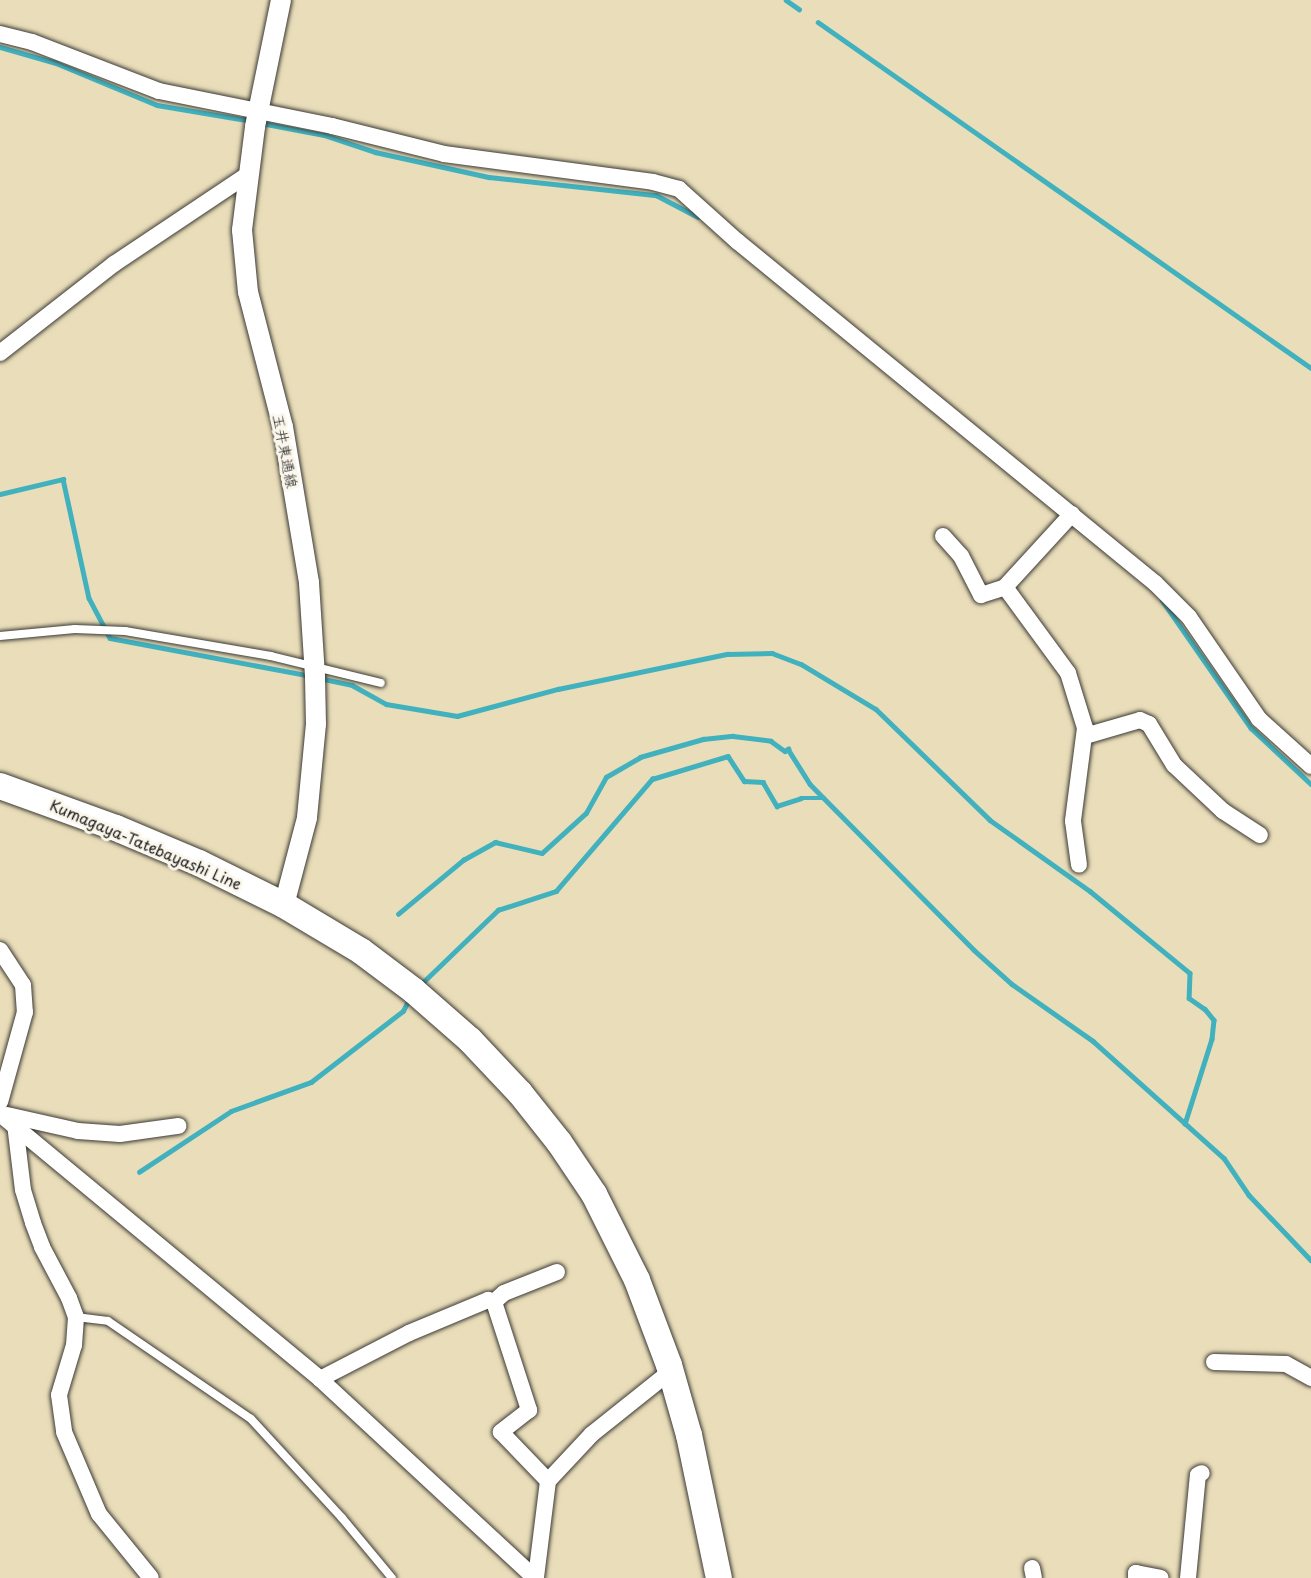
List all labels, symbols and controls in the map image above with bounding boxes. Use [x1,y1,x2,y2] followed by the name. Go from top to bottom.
[270,412,302,490] street label: 玉井東通線
[48,795,244,893] street label: Kumagaya-Tatebayashi Line

